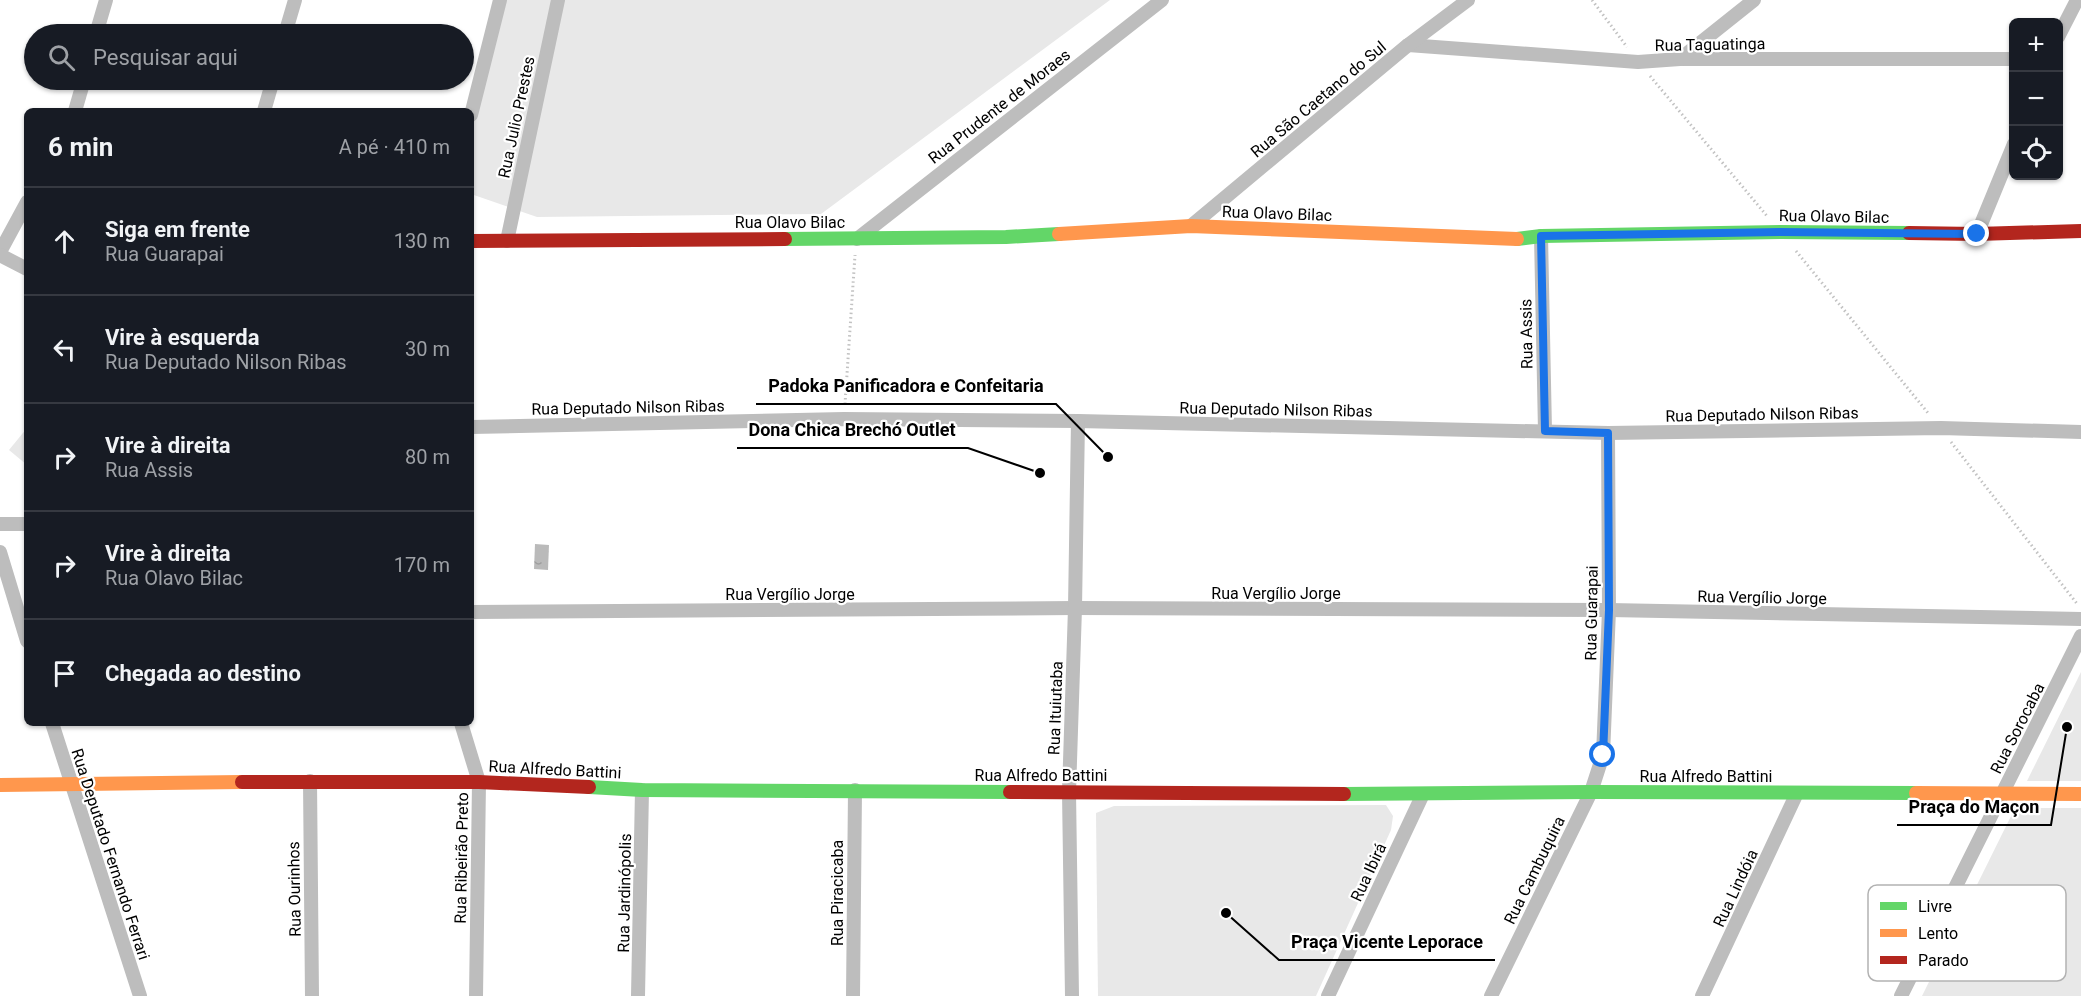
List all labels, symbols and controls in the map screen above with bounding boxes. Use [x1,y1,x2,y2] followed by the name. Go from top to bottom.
[2009,18,2063,180] map controls
[2009,18,2063,72] button: +
[24,24,474,90] search box
[1655,34,1765,55] street label: Rua Taguatinga
[1247,37,1390,161] street label: Rua São Caetano do Sul
[45,41,78,74] icon: search
[93,45,238,70] text: Pesquisar aqui
[925,45,1074,168] street label: Rua Prudente de Moraes
[494,54,539,180] street label: Rua Julio Prestes
[2009,72,2063,126] button: −
[2009,126,2063,180] button: locate
[48,132,113,162] text: 6 min
[339,135,450,159] text: A pé · 410 m
[1221,202,1332,225] street label: Rua Olavo Bilac
[1779,206,1889,227] street label: Rua Olavo Bilac
[735,213,845,232] street label: Rua Olavo Bilac
[105,217,250,242] text: Siga em frente
[1963,220,1989,246] route end
[48,225,81,258] icon: ahead
[394,229,450,253] text: 130 m
[105,242,224,266] text: Rua Guarapai
[1516,299,1537,369] street label: Rua Assis
[105,325,259,350] text: Vire à esquerda
[48,333,81,366] icon: left
[405,337,450,361] text: 30 m
[105,350,347,374] text: Rua Deputado Nilson Ribas
[756,368,1056,404] callout: Padoka Panificadora e Confeitaria
[768,375,1044,396] text: Padoka Panificadora e Confeitaria
[531,396,725,419] street label: Rua Deputado Nilson Ribas
[1179,398,1373,421] street label: Rua Deputado Nilson Ribas
[1665,403,1859,426] street label: Rua Deputado Nilson Ribas
[737,412,968,448] callout: Dona Chica Brechó Outlet
[748,419,956,440] text: Dona Chica Brechó Outlet
[105,433,231,458] text: Vire à direita
[48,441,81,474] icon: right
[405,445,450,469] text: 80 m
[105,458,193,482] text: Rua Assis
[105,541,231,566] text: Vire à direita
[48,549,81,582] icon: right
[394,553,450,577] text: 170 m
[1581,565,1602,661] street label: Rua Guarapai
[105,566,243,590] text: Rua Olavo Bilac
[1211,584,1341,603] street label: Rua Vergílio Jorge
[725,585,855,604] street label: Rua Vergílio Jorge
[1697,587,1827,608] street label: Rua Vergílio Jorge
[48,657,81,690] icon: arrive
[105,661,301,686] text: Chegada ao destino
[1044,661,1067,755] street label: Rua Ituiutaba
[1986,680,2048,777] street label: Rua Sorocaba
[1589,741,1615,767] route start
[67,746,154,962] street label: Rua Deputado Fernando Ferrari
[488,757,622,782] street label: Rua Alfredo Battini
[975,766,1107,785] street label: Rua Alfredo Battini
[1640,767,1772,786] street label: Rua Alfredo Battini
[1897,789,2051,825] callout: Praça do Maçon
[451,792,472,924] street label: Rua Ribeirão Preto
[1909,796,2039,817] text: Praça do Maçon
[1500,813,1569,927] street label: Rua Cambuquira
[614,833,635,953] street label: Rua Jardinópolis
[828,840,847,946] street label: Rua Piracicaba
[1347,840,1390,904] street label: Rua Ibirá
[284,841,305,937] street label: Rua Ourinhos
[1709,846,1762,930] street label: Rua Lindóia
[1868,885,2066,981] legend
[1918,897,1952,916] text: Livre
[1279,924,1495,960] callout: Praça Vicente Leporace
[1918,924,1958,943] text: Lento
[1291,931,1483,952] text: Praça Vicente Leporace
[1918,951,1969,970] text: Parado

